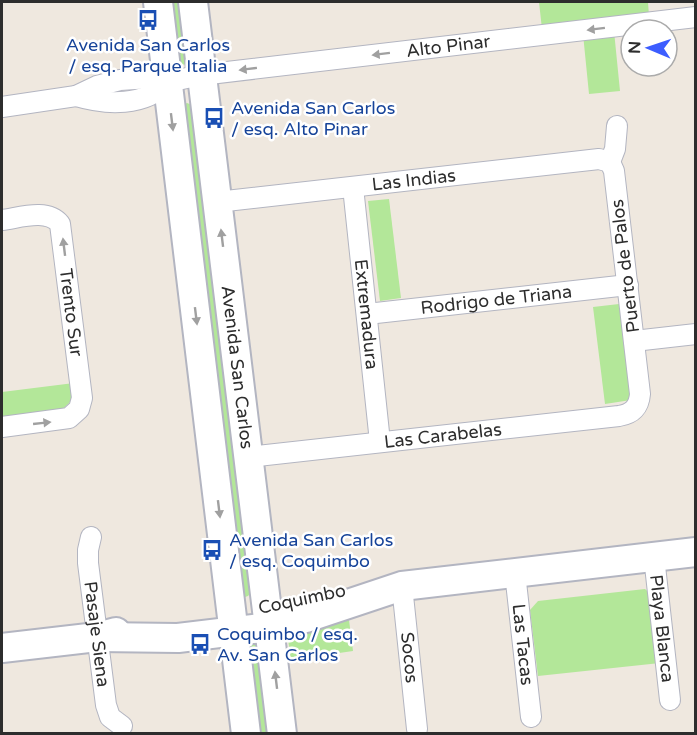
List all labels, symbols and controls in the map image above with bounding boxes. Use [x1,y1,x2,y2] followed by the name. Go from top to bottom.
[136,8,160,32] bus stop icon: Avenida San Carlos / esq. Parque Italia
[619,18,679,78] north arrow
[586,24,605,33] one-way arrow
[405,30,492,62] street label: Alto Pinar
[66,34,230,77] place label: Avenida San Carlos / esq. Parque Italia
[625,41,645,54] text: N
[372,49,391,58] one-way arrow
[238,64,257,74] one-way arrow
[231,97,395,140] place label: Avenida San Carlos / esq. Alto Pinar
[202,106,226,130] bus stop icon: Avenida San Carlos / esq. Alto Pinar
[168,113,177,132] one-way arrow
[371,164,457,196] street label: Las Indias
[606,198,644,334] street label: Puerto de Palos
[217,229,226,248] one-way arrow
[59,238,68,257] one-way arrow
[350,258,383,371] street label: Extremadura
[55,267,88,358] street label: Trento Sur
[419,280,573,319] street label: Rodrigo de Triana
[217,284,258,450] street label: Avenida San Carlos
[191,306,200,325] one-way arrow
[33,418,52,428] one-way arrow
[383,418,503,453] street label: Las Carabelas
[214,500,224,519] one-way arrow
[229,529,393,572] place label: Avenida San Carlos / esq. Coquimbo
[200,538,224,562] bus stop icon: Avenida San Carlos / esq. Coquimbo
[645,573,679,684] street label: Playa Blanca
[256,579,348,619] street label: Coquimbo
[79,580,115,688] street label: Pasaje Siena
[507,603,538,686] street label: Las Tacas
[217,623,358,666] place label: Coquimbo / esq. Av. San Carlos
[396,631,423,684] street label: Socos
[188,632,212,656] bus stop icon: Coquimbo / esq. Av. San Carlos
[271,671,280,690] one-way arrow

